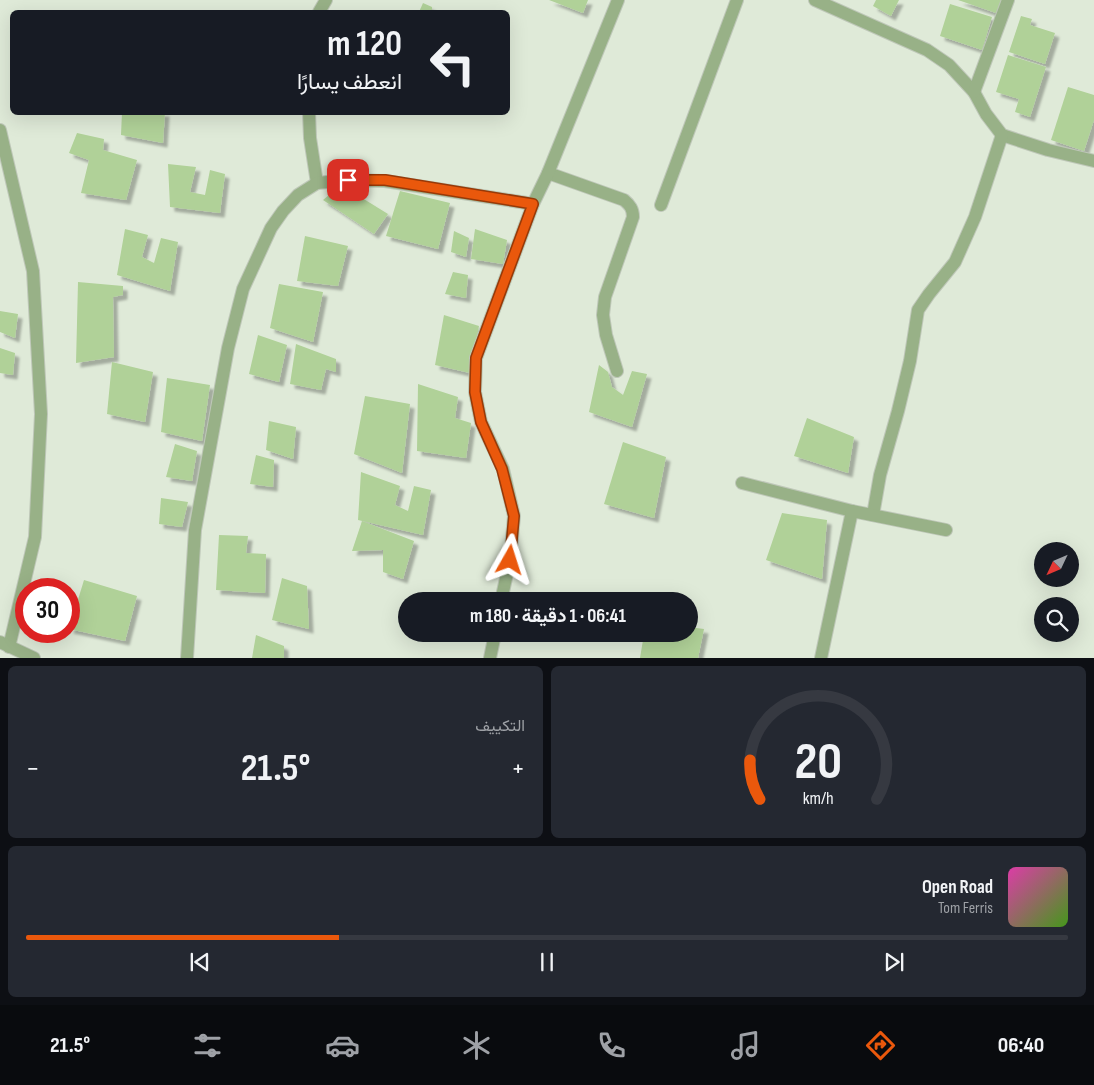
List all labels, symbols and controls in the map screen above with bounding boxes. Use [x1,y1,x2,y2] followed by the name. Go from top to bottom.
[327,23,402,66] text: 120 m
[420,30,485,95] icon: left
[297,69,402,96] text: انعطف يسارًا
[327,159,369,201] pin
[334,166,362,194] icon: arrive
[483,533,535,585] position arrow
[1034,542,1079,588] north arrow
[1034,542,1079,642] map controls
[15,578,80,643] speed limit sign: 30
[1034,597,1079,642] button: search
[470,605,626,628] text: 06:41 · 1 دقيقة · 180 m
[475,717,525,736] text: التكييف
[795,731,842,794] text: 20
[241,746,310,791] text: 21.5°
[26,752,40,785] text: −
[511,752,525,785] text: +
[803,788,834,809] text: km/h
[922,876,993,899] text: Open Road
[938,899,993,918] text: Tom Ferris
[186,948,214,976] icon: previous
[533,948,561,976] icon: pause
[880,948,908,976] icon: next
[190,1028,225,1063] icon: filters
[325,1028,360,1063] icon: car
[459,1028,494,1063] icon: climate
[594,1028,629,1063] icon: phone
[728,1028,763,1063] icon: music
[863,1028,898,1063] icon: directions
[50,1032,90,1059] text: 21.5°
[998,1032,1044,1059] text: 06:40

